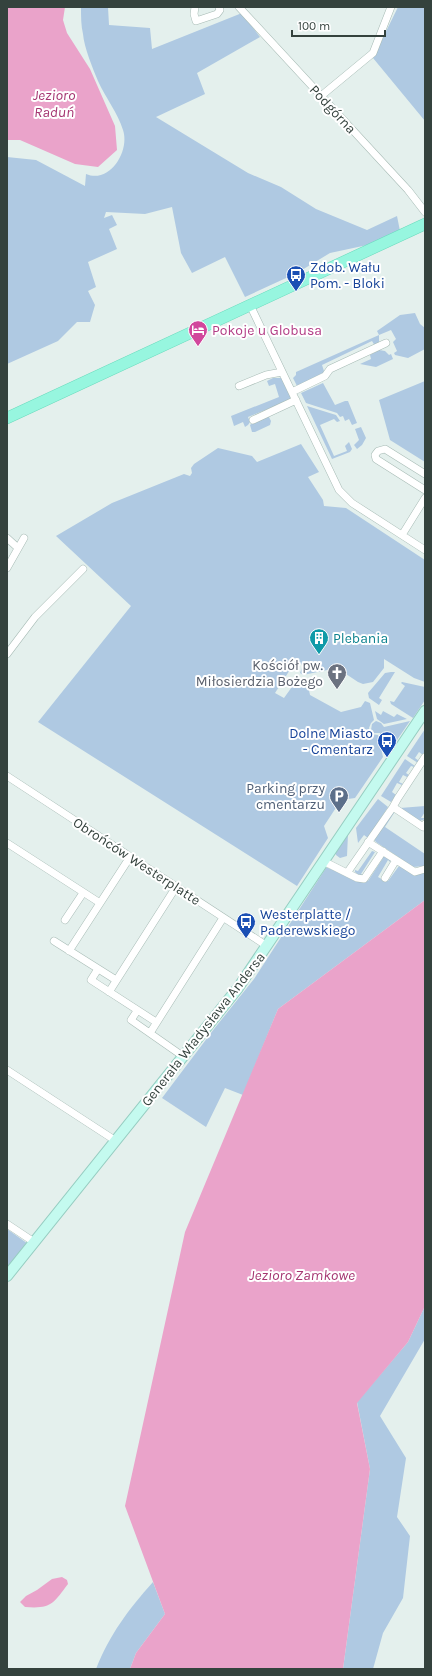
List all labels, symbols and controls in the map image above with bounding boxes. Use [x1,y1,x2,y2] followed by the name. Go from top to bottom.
[292,12,385,38] scale bar
[298,19,330,33] text: 100 m
[306,81,359,137] street label: Podgórna
[33,86,76,121] water label: Jezioro Raduń
[310,259,385,292] place label: Zdob. Wału Pom. - Bloki
[285,264,307,292] bus stop icon: Zdob. Wału Pom. - Bloki
[187,319,209,347] hotel icon: Pokoje u Globusa
[212,322,322,339] place label: Pokoje u Globusa
[308,627,330,655] building icon: Plebania
[333,630,388,647] place label: Plebania
[196,657,323,690] place label: Kościół pw. Miłosierdzia Bożego
[326,662,348,690] church icon: Kościół pw. Miłosierdzia Bożego
[289,725,373,758] place label: Dolne Miasto - Cmentarz
[376,730,398,758] bus stop icon: Dolne Miasto - Cmentarz
[246,780,325,813] place label: Parking przy cmentarzu
[328,785,350,813] parking icon: Parking przy cmentarzu
[70,814,204,909] street label: Obrońców Westerplatte
[260,906,356,939] place label: Westerplatte / Paderewskiego
[235,911,257,939] bus stop icon: Westerplatte / Paderewskiego
[138,949,269,1110] street label: Generała Władysława Andersa
[249,1266,355,1284] water label: Jezioro Zamkowe

